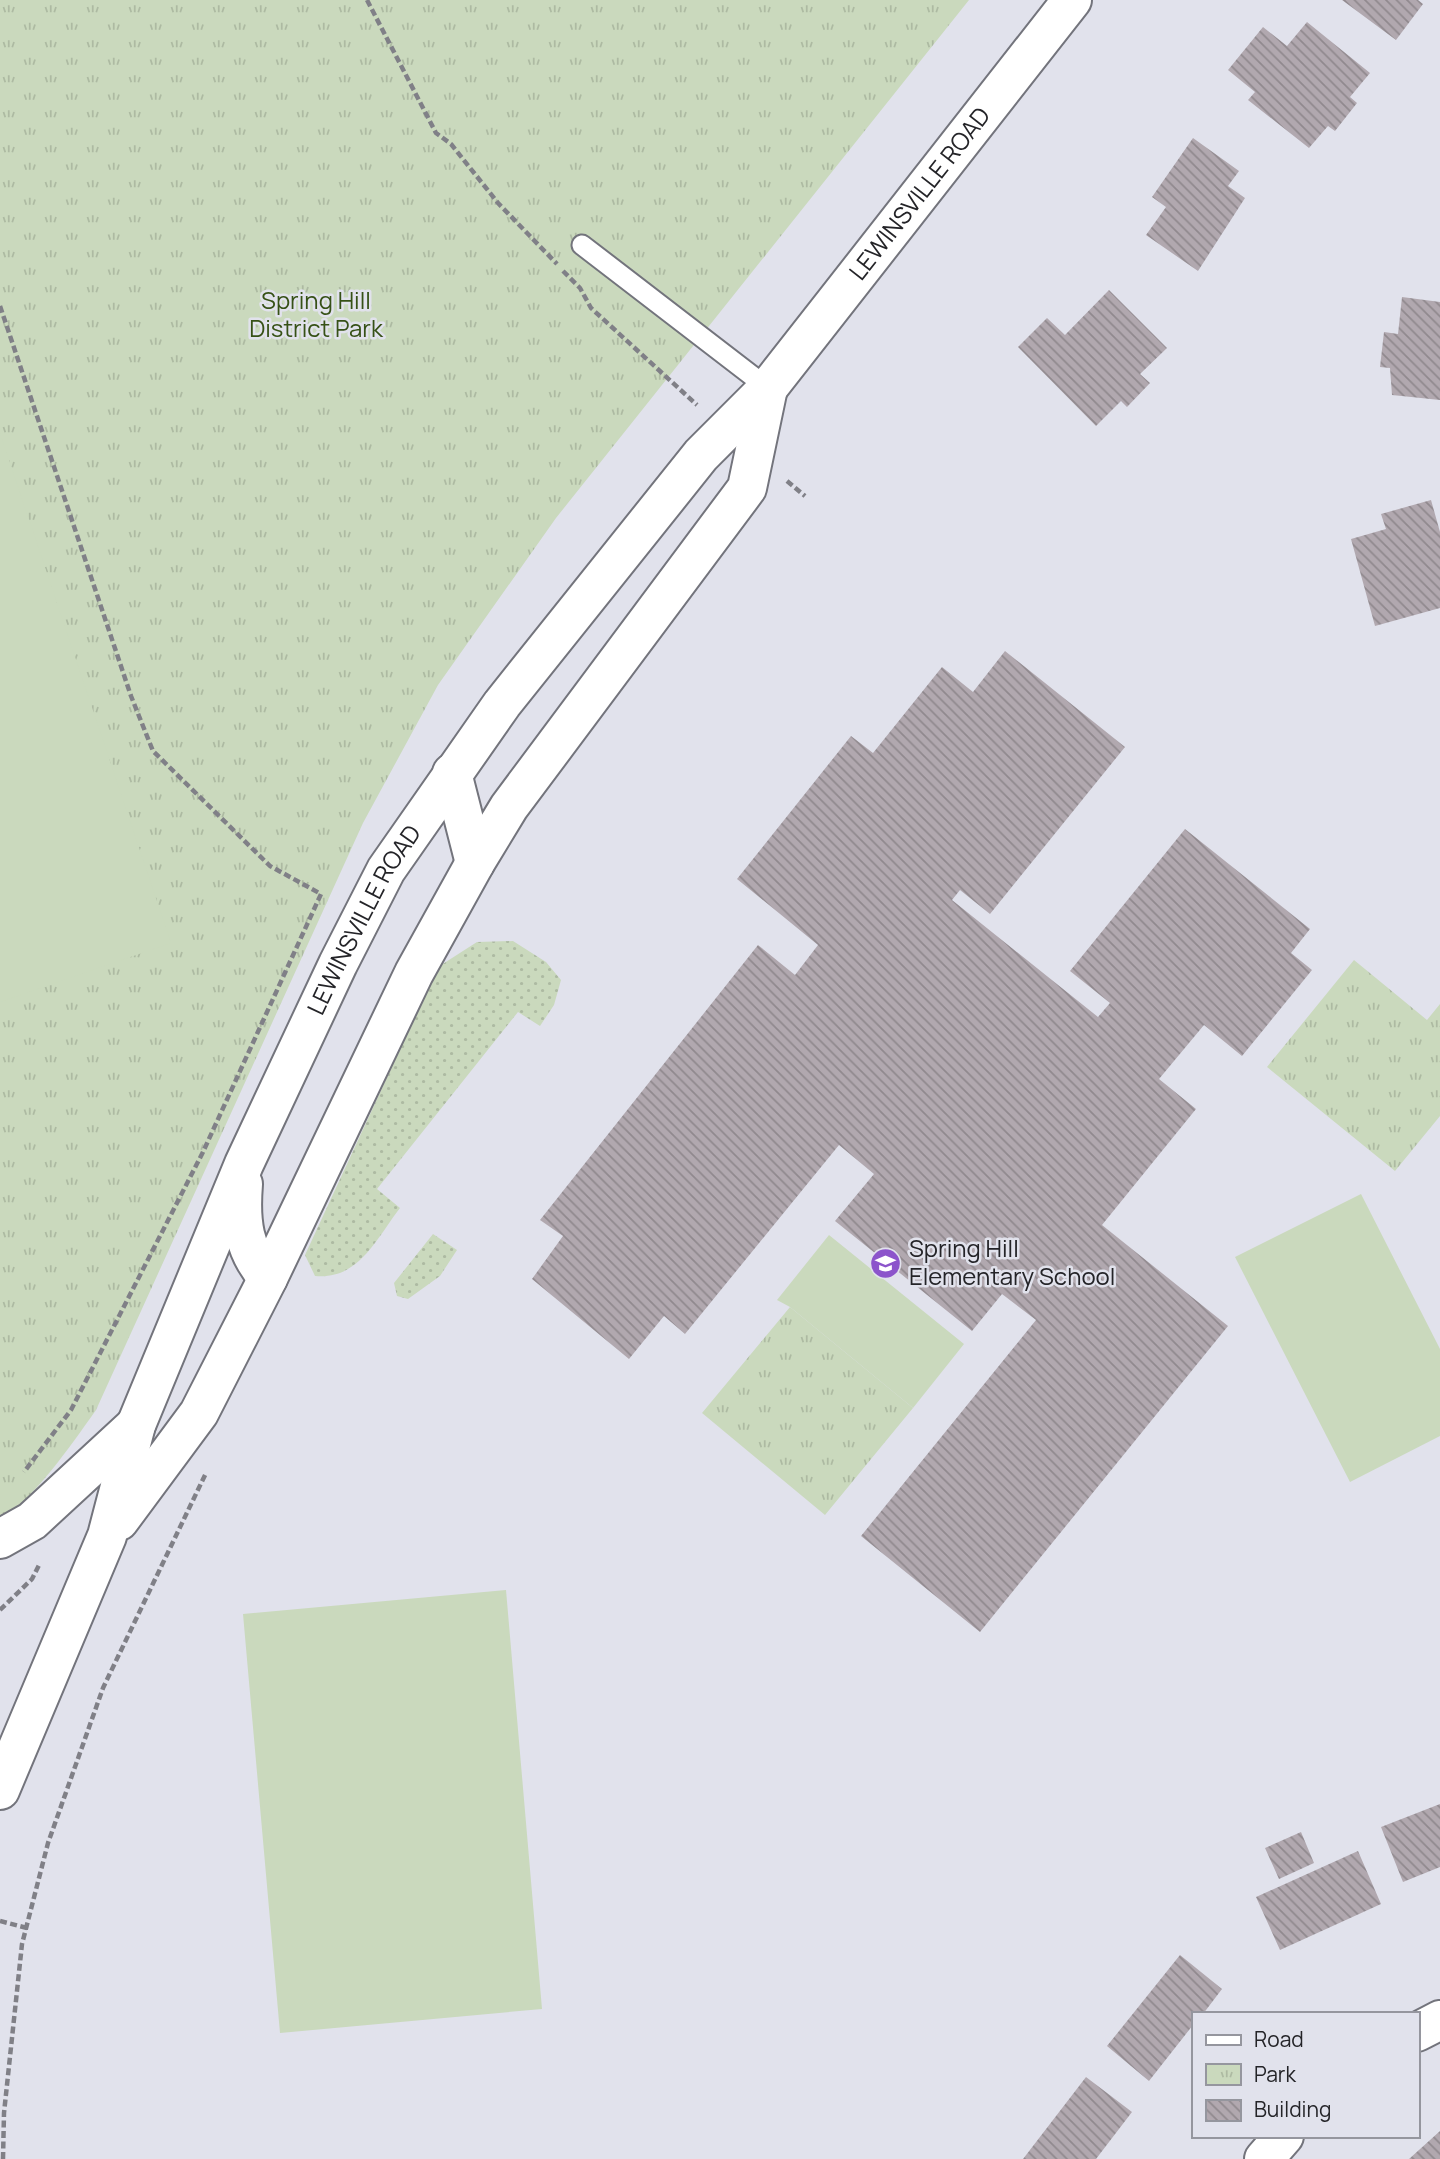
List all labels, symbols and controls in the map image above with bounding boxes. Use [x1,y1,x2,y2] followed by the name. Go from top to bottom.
[841,100,997,286] street label: LEWINSVILLE ROAD
[249,283,384,344] park label: Spring Hill District Park
[299,818,428,1020] street label: LEWINSVILLE ROAD
[909,1231,1115,1292] place label: Spring Hill Elementary School
[869,1246,903,1280] school or university icon: Spring Hill Elementary School
[1192,2012,1419,2138] legend
[1254,2025,1304,2053] text: Road
[1254,2060,1296,2088] text: Park
[1254,2095,1331,2123] text: Building

